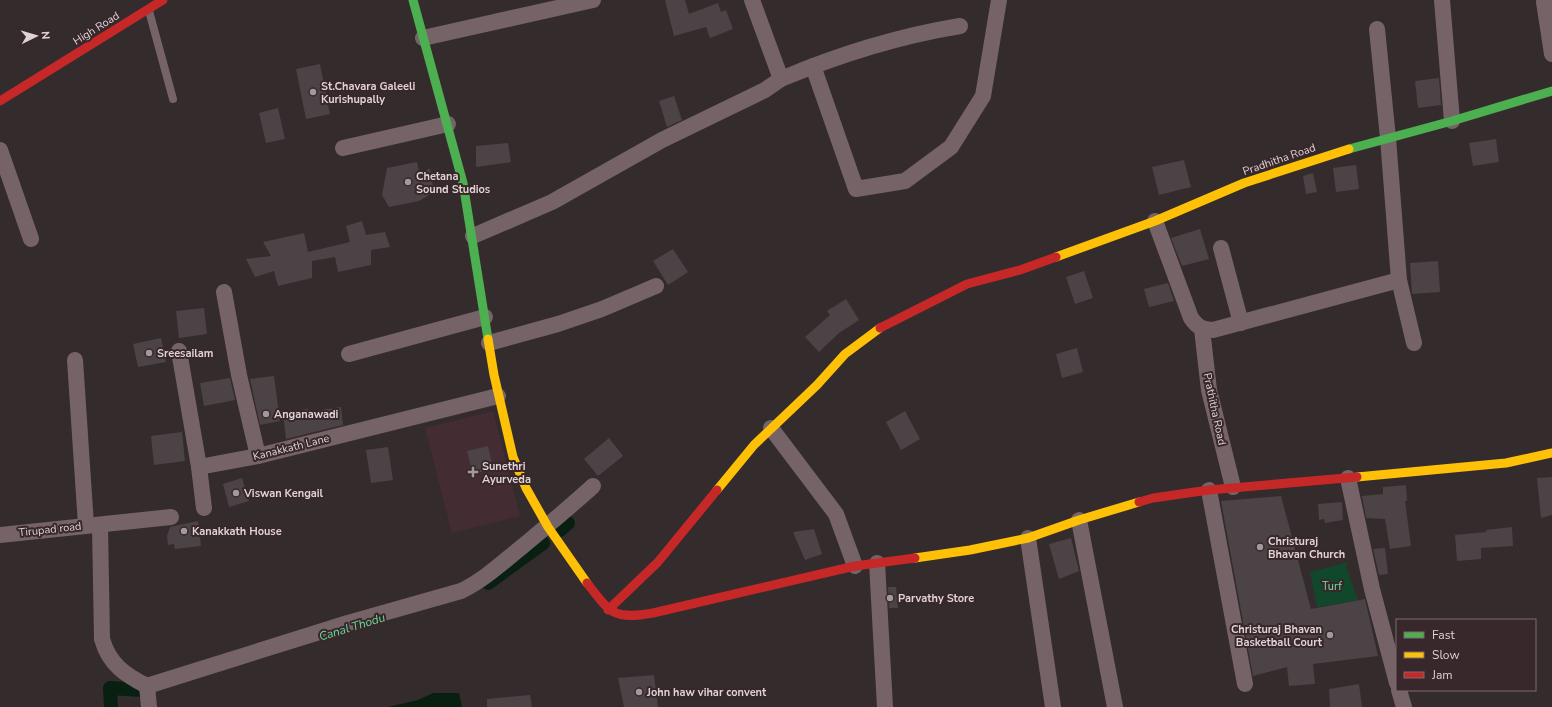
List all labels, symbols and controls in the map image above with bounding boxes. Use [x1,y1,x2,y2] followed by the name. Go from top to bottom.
[70,8,122,49] street label: High Road
[16,16,56,56] north arrow
[38,30,53,40] text: N
[321,79,415,107] place label: St.Chavara Galeeli Kurishupally
[308,87,318,97] marker: St.Chavara Galeeli Kurishupally
[1241,140,1318,179] street label: Pradhitha Road
[416,169,490,197] place label: Chetana Sound Studios
[403,177,413,187] marker: Chetana Sound Studios
[157,346,213,361] place label: Sreesailam
[144,348,154,358] marker: Sreesailam
[1200,372,1229,447] street label: Prathitha Road
[274,407,339,422] place label: Anganawadi
[261,409,271,419] marker: Anganawadi
[251,431,331,464] street label: Kanakkath Lane
[482,459,531,487] place label: Sunethri Ayurveda
[467,466,479,478] marker: Sunethri Ayurveda
[243,486,324,501] place label: Viswan Kengail
[231,488,241,498] marker: Viswan Kengail
[18,519,82,540] street label: Tirupad road
[192,524,282,539] place label: Kanakkath House
[179,526,189,536] marker: Kanakkath House
[1268,534,1345,562] place label: Christuraj Bhavan Church
[1255,542,1265,552] marker: Christuraj Bhavan Church
[1322,579,1342,594] park label: Turf
[898,591,974,606] place label: Parvathy Store
[885,593,895,603] marker: Parvathy Store
[317,609,387,645] water label: Canal Thodu
[1396,619,1536,691] legend
[1231,622,1323,650] place label: Christuraj Bhavan Basketball Court
[1432,627,1455,643] text: Fast
[1325,630,1335,640] marker: Christuraj Bhavan Basketball Court
[1432,647,1460,663] text: Slow
[1431,667,1453,683] text: Jam
[646,685,767,700] place label: John haw vihar convent
[634,687,644,697] marker: John haw vihar convent

